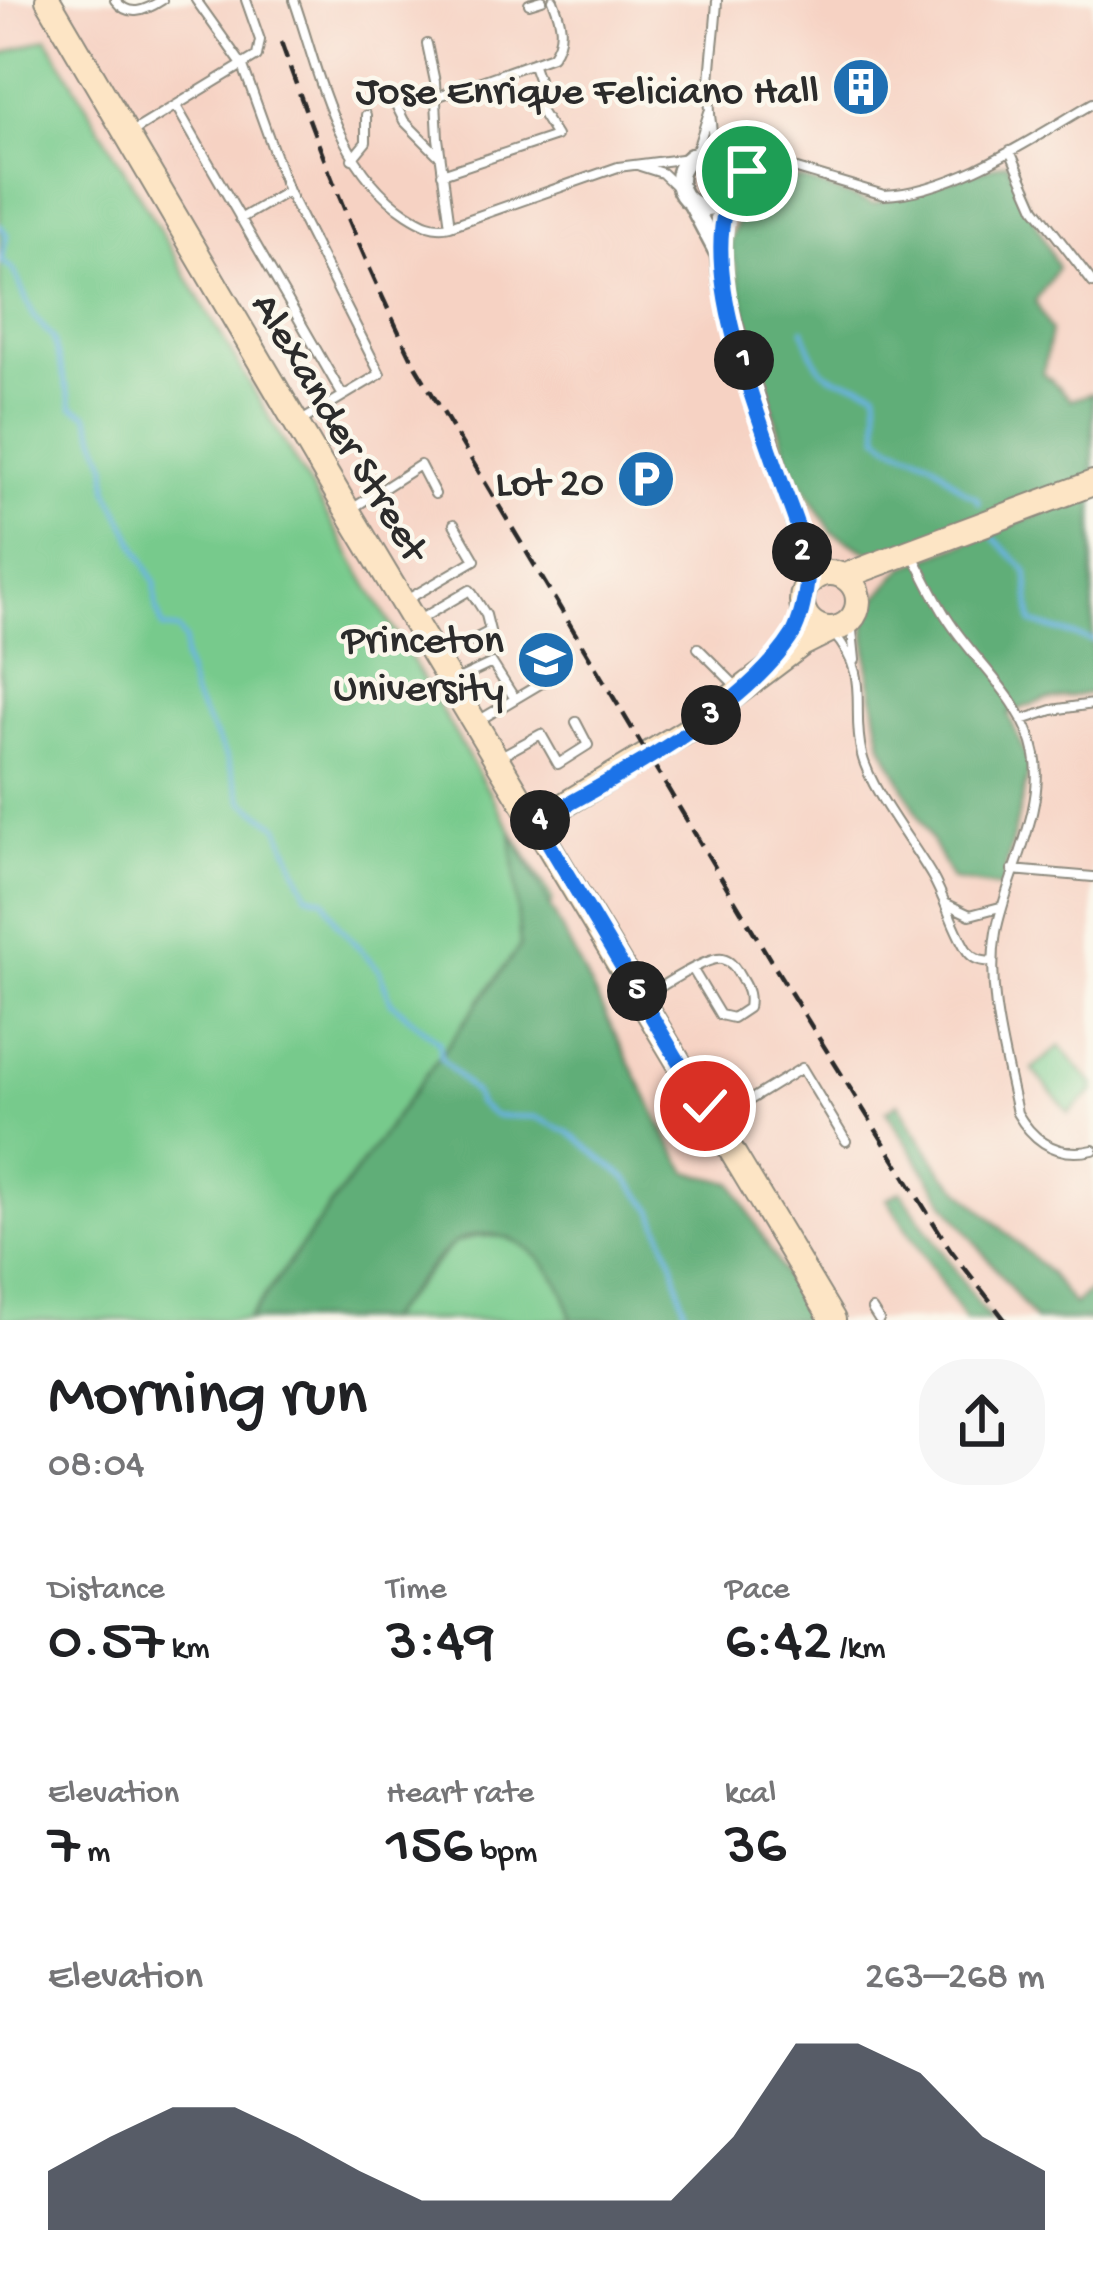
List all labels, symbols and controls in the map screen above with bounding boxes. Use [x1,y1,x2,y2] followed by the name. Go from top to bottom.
[830,56,892,118] building icon: Jose Enrique Feliciano Hall
[356,70,819,119] place label: Jose Enrique Feliciano Hall
[696,120,798,222] pin
[714,138,780,204] icon: arrive
[237,286,438,575] street label: Alexander Street
[714,330,774,390] pin: 1
[737,341,751,379] text: 1
[615,448,677,510] parking icon: Lot 20
[495,462,604,511] place label: Lot 20
[772,522,832,582] pin: 2
[794,533,810,571] text: 2
[333,619,504,716] place label: Princeton University
[515,629,577,691] school or university icon: Princeton University
[681,685,741,745] pin: 3
[702,696,720,734] text: 3
[510,790,570,850] pin: 4
[532,801,548,839] text: 4
[607,961,667,1021] pin: 5
[628,972,646,1010] text: 5
[654,1055,756,1157] pin
[672,1073,738,1139] icon: check
[919,1359,1045,1485] button: share
[48,1360,367,1438] text: Morning run
[48,1444,144,1490] text: 08:04
[48,1572,165,1610] text: Distance
[386,1572,447,1610] text: Time
[725,1572,789,1610] text: Pace
[48,1610,164,1680] text: 0.57
[386,1610,495,1680] text: 3:49
[725,1610,832,1680] text: 6:42
[164,1631,210,1669] text: km
[832,1631,886,1669] text: /km
[48,1776,179,1814] text: Elevation
[386,1776,534,1814] text: Heart rate
[725,1776,776,1814] text: kcal
[48,1814,79,1884] text: 7
[386,1814,473,1884] text: 156
[725,1814,786,1884] text: 36
[79,1835,110,1873] text: m
[473,1835,537,1873] text: bpm
[48,1956,203,2002] text: Elevation
[865,1956,1045,2002] text: 263–268 m

